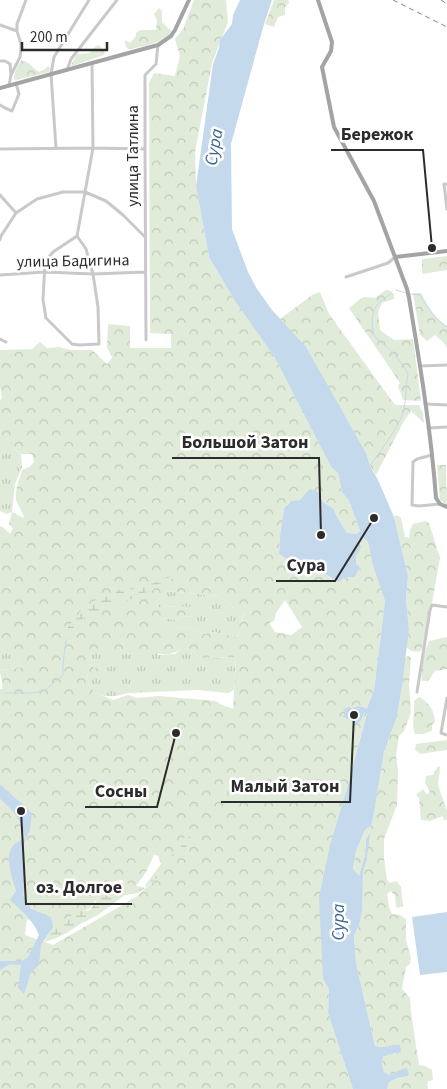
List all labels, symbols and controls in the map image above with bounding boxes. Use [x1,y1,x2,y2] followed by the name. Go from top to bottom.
[22,20,108,52] scale bar
[30,27,68,48] text: 200 m
[122,105,144,207] street label: улица Татлина
[331,117,423,150] callout: Бережок
[341,122,413,147] text: Бережок
[198,126,230,167] water label: Сура
[16,249,130,273] street label: улица Бадигина
[172,425,319,458] callout: Большой Затон
[181,430,309,455] text: Большой Затон
[276,548,335,581] callout: Сура
[286,553,326,578] text: Сура
[221,769,350,802] callout: Малый Затон
[85,774,157,807] callout: Сосны
[230,774,340,799] text: Малый Затон
[95,779,147,804] text: Сосны
[26,871,132,904] callout: оз. Долгое
[36,875,122,900] text: оз. Долгое
[326,903,351,940] water label: Сура

